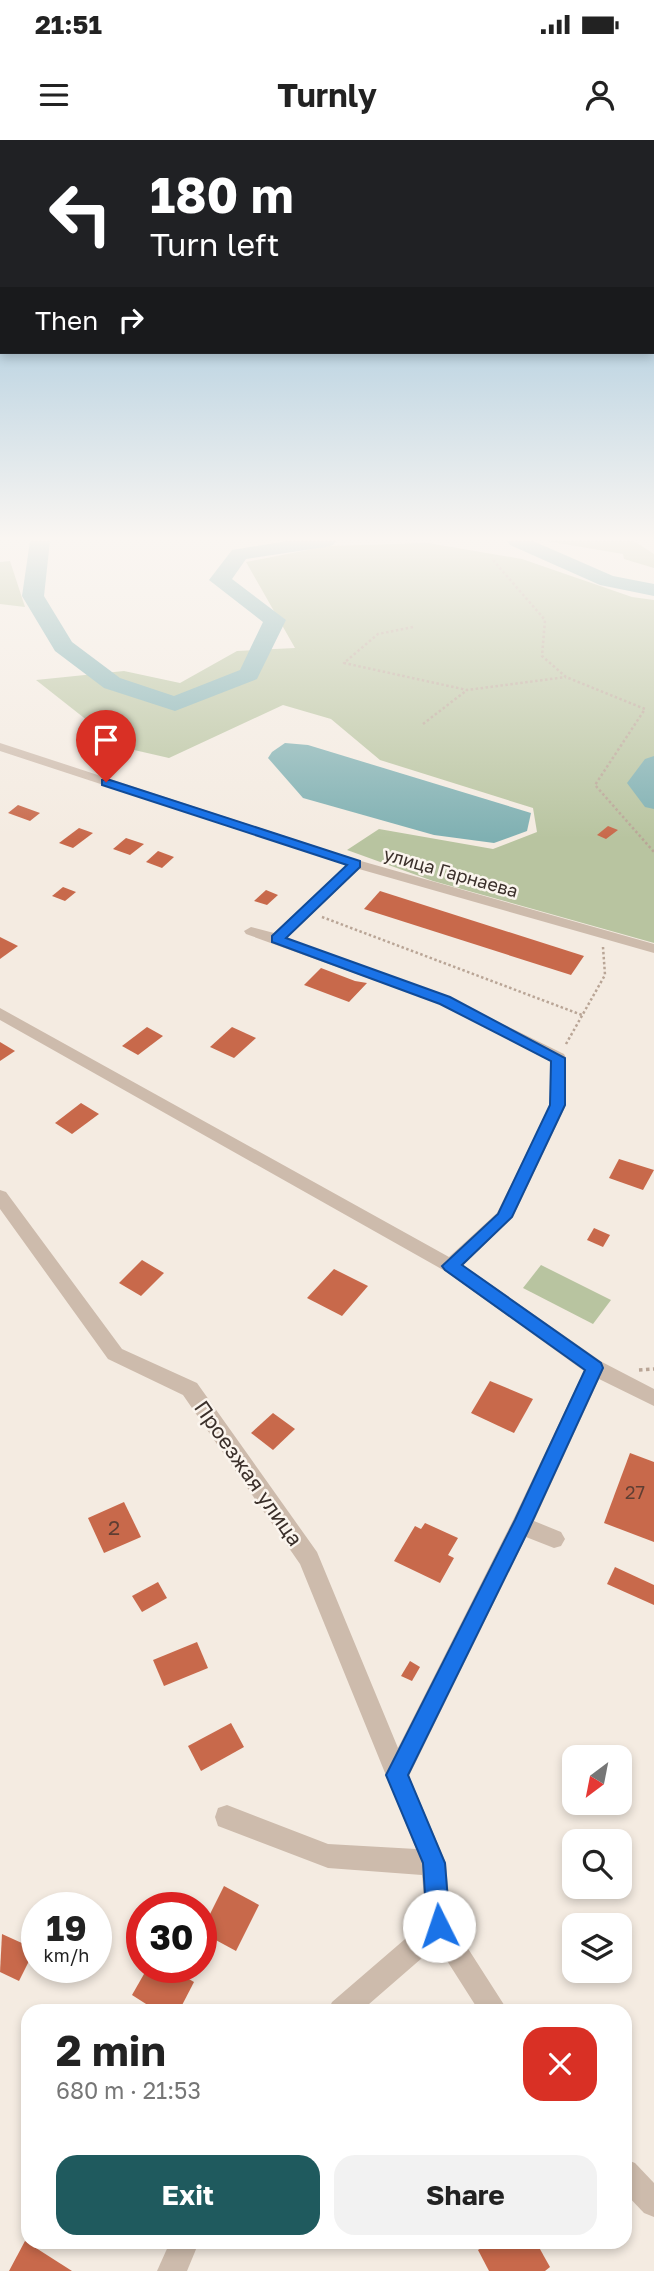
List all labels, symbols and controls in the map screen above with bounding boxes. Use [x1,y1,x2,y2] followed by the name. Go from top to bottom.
[35,9,102,40] text: 21:51
[35,76,73,114] icon: menu
[277,76,377,114] text: Turnly
[581,76,619,114] icon: person
[150,165,294,224] text: 180 m
[35,168,126,259] icon: left
[150,225,279,263] text: Turn left
[112,301,150,339] icon: right
[35,305,98,336] text: Then
[76,710,136,782] pin
[87,721,125,759] icon: arrive
[381,842,521,902] street label: улица Гарнаева
[189,1395,309,1551] street label: Проезжая улица
[625,1481,645,1503] house number: 27
[108,1514,120,1540] house number: 2
[562,1745,632,1815] north arrow
[562,1745,632,1983] map controls
[562,1829,632,1899] button: search
[402,1889,476,1963] position arrow
[126,1892,217,1983] speed limit sign: 30
[46,1907,87,1949] text: 19
[562,1913,632,1983] button: layers
[44,1944,89,1966] text: km/h
[56,2025,166,2075] text: 2 min
[523,2027,597,2101] button: close
[56,2076,201,2104] text: 680 m · 21:53
[56,2155,320,2235] button: Exit
[334,2155,597,2235] button: Share

